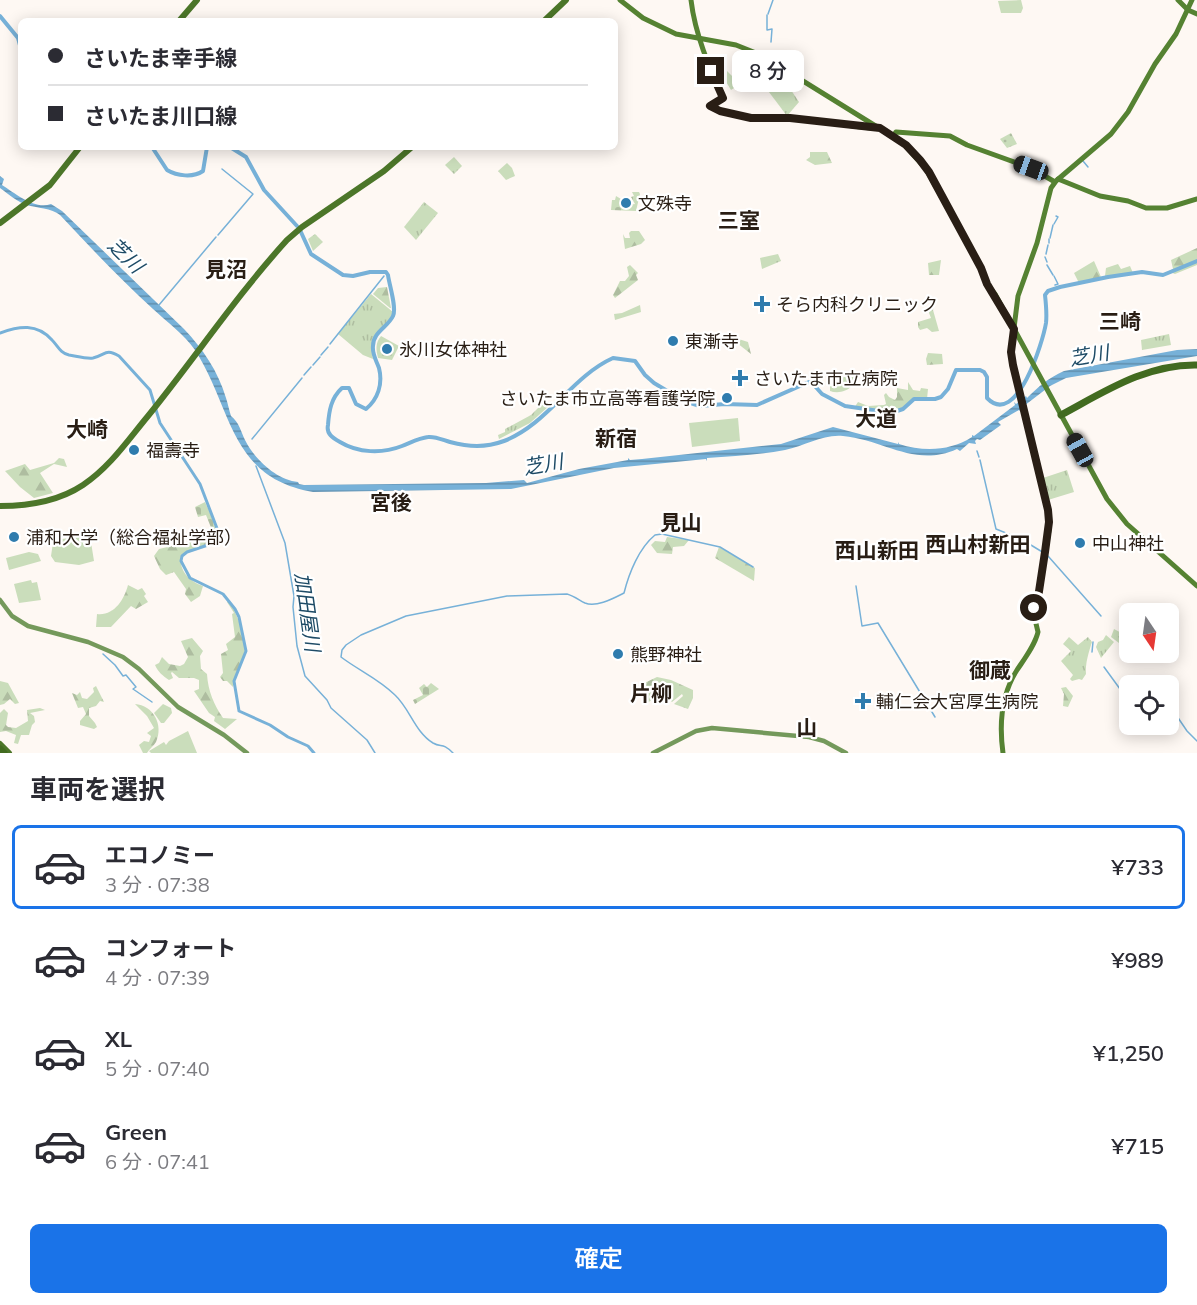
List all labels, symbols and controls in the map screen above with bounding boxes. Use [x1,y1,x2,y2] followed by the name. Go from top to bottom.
[84,44,237,72] text: さいたま幸手線
[732,50,804,92] callout: 8 分
[697,57,724,84] route end
[749,58,787,83] text: 8 分
[84,102,237,130] text: さいたま川口線
[1011,153,1051,183] car
[638,192,692,215] place label: 文殊寺
[619,196,633,210] marker: 文殊寺
[718,207,760,233] district label: 三室
[103,232,151,279] water label: 芝川
[205,256,247,282] district label: 見沼
[776,293,938,316] place label: そら内科クリニック
[753,295,771,313] marker: そら内科クリニック
[1099,308,1141,334] district label: 三崎
[685,330,739,353] place label: 東漸寺
[666,334,680,348] marker: 東漸寺
[399,338,507,361] place label: 氷川女体神社
[1067,339,1113,371] water label: 芝川
[380,342,394,356] marker: 氷川女体神社
[754,367,897,390] place label: さいたま市立病院
[731,369,749,387] marker: さいたま市立病院
[500,387,715,410] place label: さいたま市立高等看護学院
[720,391,734,405] marker: さいたま市立高等看護学院
[855,405,897,431] district label: 大道
[66,416,108,442] district label: 大崎
[595,425,637,451] district label: 新宿
[1063,430,1097,470] car
[146,439,200,462] place label: 福壽寺
[127,443,141,457] marker: 福壽寺
[521,448,567,480] water label: 芝川
[370,489,412,515] district label: 宮後
[660,509,702,535] district label: 見山
[26,526,242,549] place label: 浦和大学（総合福祉学部）
[7,530,21,544] marker: 浦和大学（総合福祉学部）
[926,531,1031,557] district label: 西山村新田
[1092,532,1164,555] place label: 中山神社
[1073,536,1087,550] marker: 中山神社
[835,537,919,563] district label: 西山新田
[290,571,326,655] water label: 加田屋川
[1020,594,1047,621] route start
[1119,603,1179,663] north arrow
[1119,603,1179,735] map controls
[630,643,702,666] place label: 熊野神社
[611,647,625,661] marker: 熊野神社
[969,657,1011,683] district label: 御蔵
[1119,675,1179,735] button: locate
[630,680,672,706] district label: 片柳
[876,690,1038,713] place label: 輔仁会大宮厚生病院
[854,692,872,710] marker: 輔仁会大宮厚生病院
[797,714,818,740] district label: 山
[30,772,165,806] text: 車両を選択
[33,840,87,894] icon: car
[105,841,215,869] text: エコノミー
[1111,853,1164,881] text: ¥733
[105,872,210,897] text: 3 分 · 07:38
[33,933,87,987] icon: car
[105,934,236,962] text: コンフォート
[1111,946,1164,974] text: ¥989
[105,965,210,990] text: 4 分 · 07:39
[105,1025,132,1053] text: XL
[33,1026,87,1080] icon: car
[1093,1039,1164,1067] text: ¥1,250
[105,1056,210,1081] text: 5 分 · 07:40
[105,1118,167,1146] text: Green
[33,1119,87,1173] icon: car
[1111,1132,1164,1160] text: ¥715
[105,1149,210,1174] text: 6 分 · 07:41
[30,1224,1167,1293] button: 確定

